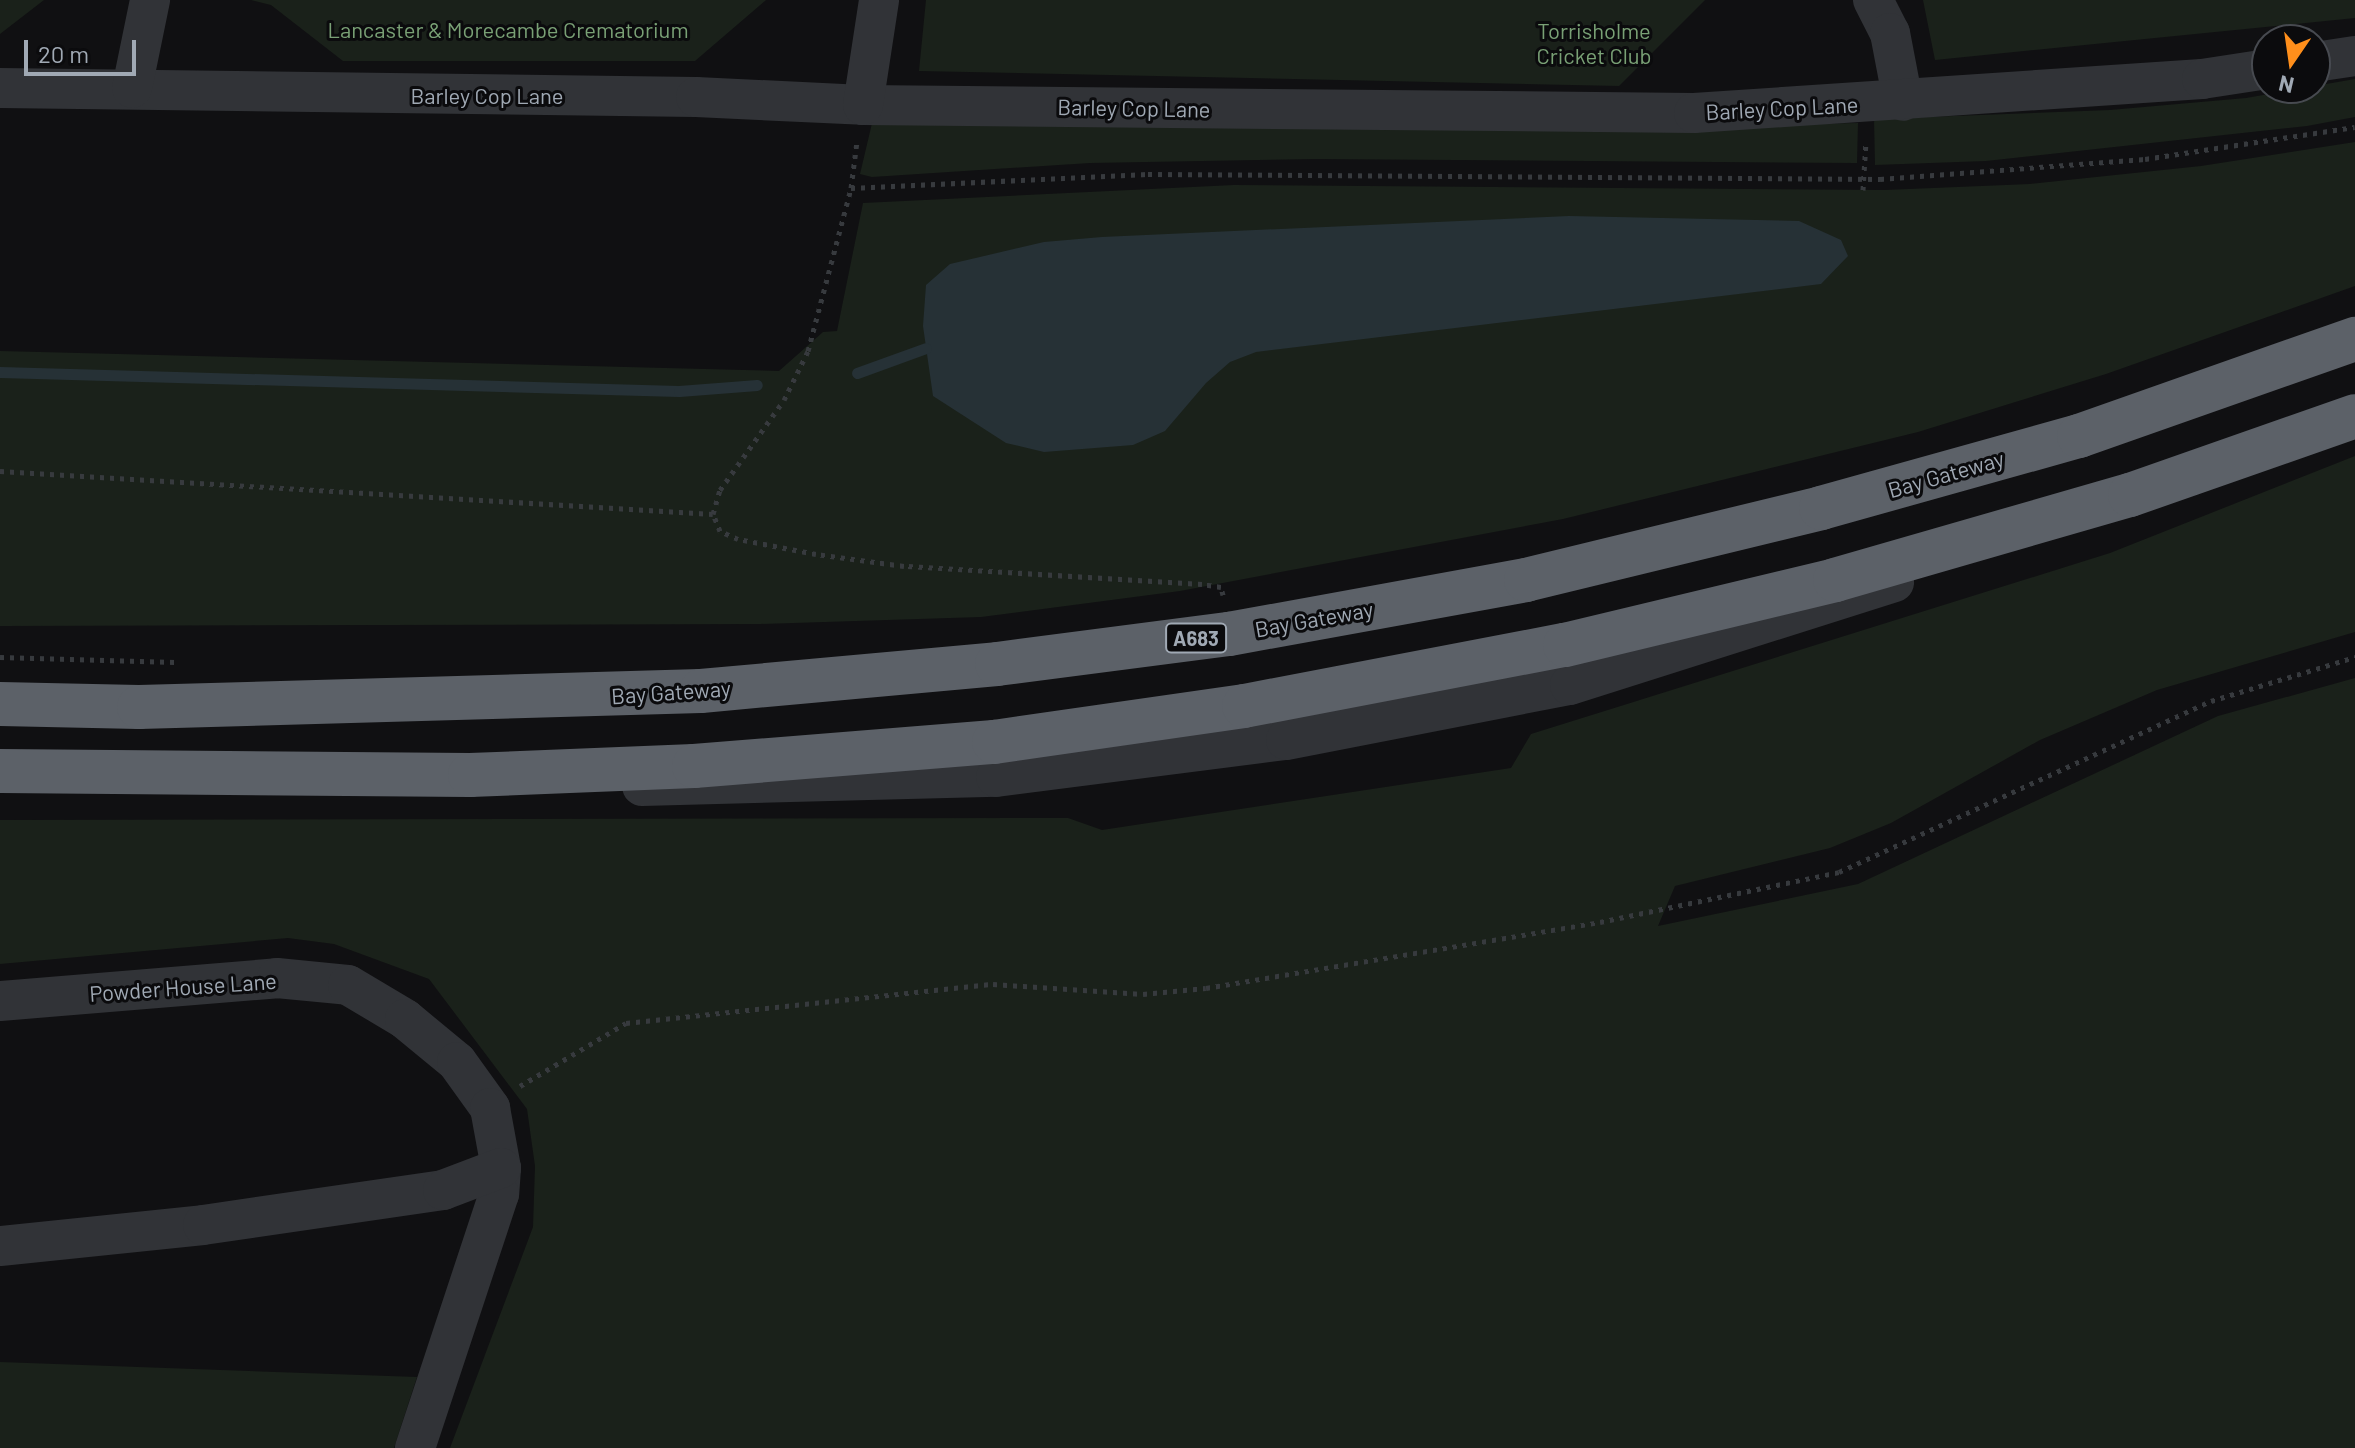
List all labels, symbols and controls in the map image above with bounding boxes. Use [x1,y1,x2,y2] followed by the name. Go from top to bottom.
[327,17,689,43] park label: Lancaster & Morecambe Crematorium
[1536,17,1652,68] park label: Torrisholme Cricket Club
[28,24,140,74] scale bar
[2251,24,2331,104] north arrow
[38,39,89,68] text: 20 m
[2276,71,2296,100] text: N
[411,83,563,109] street label: Barley Cop Lane
[1705,91,1859,125] street label: Barley Cop Lane
[1057,93,1211,123] street label: Barley Cop Lane
[1885,445,2007,503] street label: Bay Gateway
[1253,596,1375,642] street label: Bay Gateway
[1164,622,1228,654] road number: A683
[610,675,732,709] street label: Bay Gateway
[88,967,278,1007] street label: Powder House Lane

